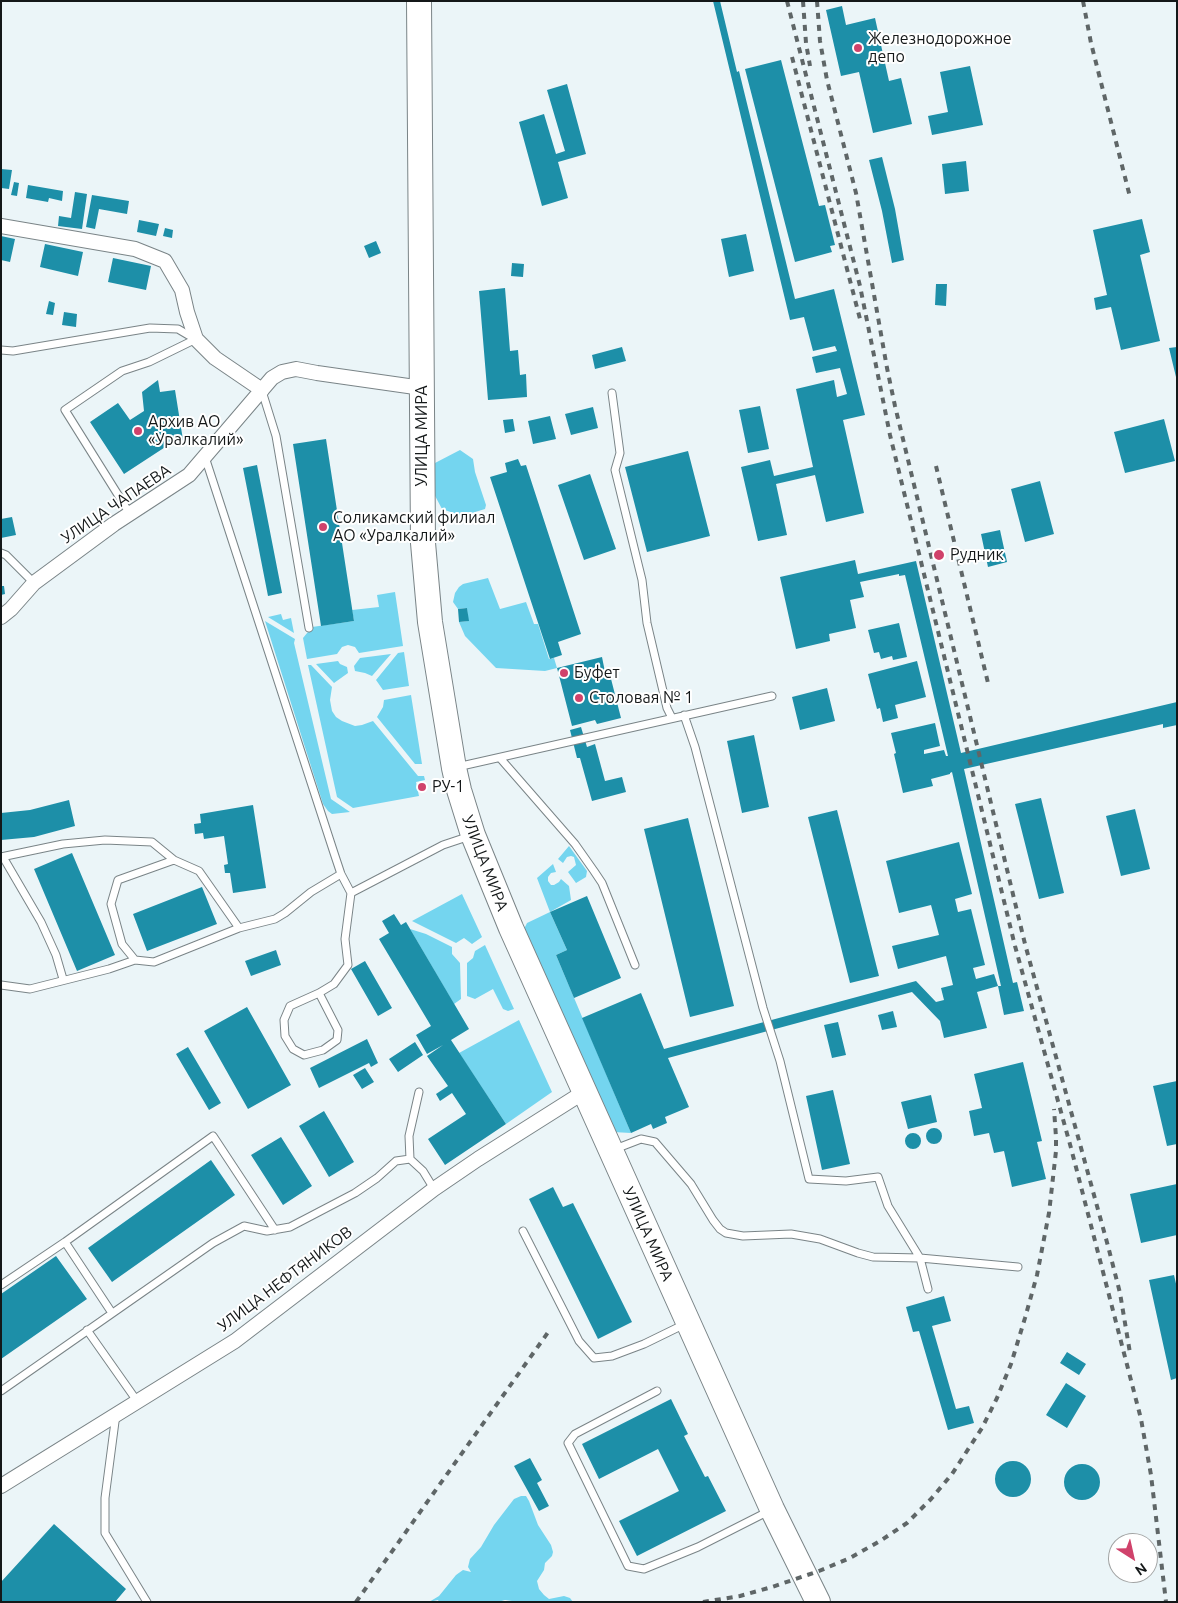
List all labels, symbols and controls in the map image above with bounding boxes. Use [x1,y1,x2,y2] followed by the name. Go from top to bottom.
[868,29,1012,67] place label: Железнодорожное депо
[852,42,864,54] marker: Железнодорожное депо
[412,385,432,487] street label: УЛИЦА МИРА
[148,412,244,450] place label: Архив АО «Уралкалий»
[132,425,144,437] marker: Архив АО «Уралкалий»
[58,460,174,548] street label: УЛИЦА ЧАПАЕВА
[333,508,495,546] place label: Соликамский филиал АО «Уралкалий»
[317,521,329,533] marker: Соликамский филиал АО «Уралкалий»
[950,545,1004,565] place label: Рудник
[932,548,946,562] marker: Рудник
[574,663,620,683] place label: Буфет
[558,667,570,679] marker: Буфет
[589,688,693,708] place label: Столовая № 1
[573,692,585,704] marker: Столовая № 1
[432,777,464,797] place label: РУ-1
[416,781,428,793] marker: РУ-1
[458,812,512,914] street label: УЛИЦА МИРА
[619,1184,677,1284] street label: УЛИЦА МИРА
[214,1222,356,1336] street label: УЛИЦА НЕФТЯНИКОВ
[1108,1533,1158,1583] north arrow
[1132,1560,1150,1579] text: N

